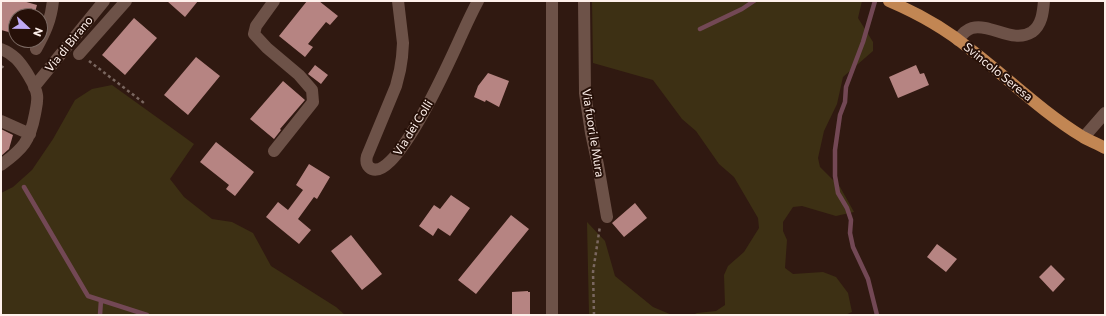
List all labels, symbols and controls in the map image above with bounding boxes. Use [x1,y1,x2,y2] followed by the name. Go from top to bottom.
[8,8,48,48] north arrow
[42,13,96,75] street label: Via di Birano
[31,26,46,39] text: N
[961,40,1035,104] street label: Svincolo Seresa
[579,88,607,178] street label: Via fuori le Mura
[390,97,436,159] street label: Via dei Colli

